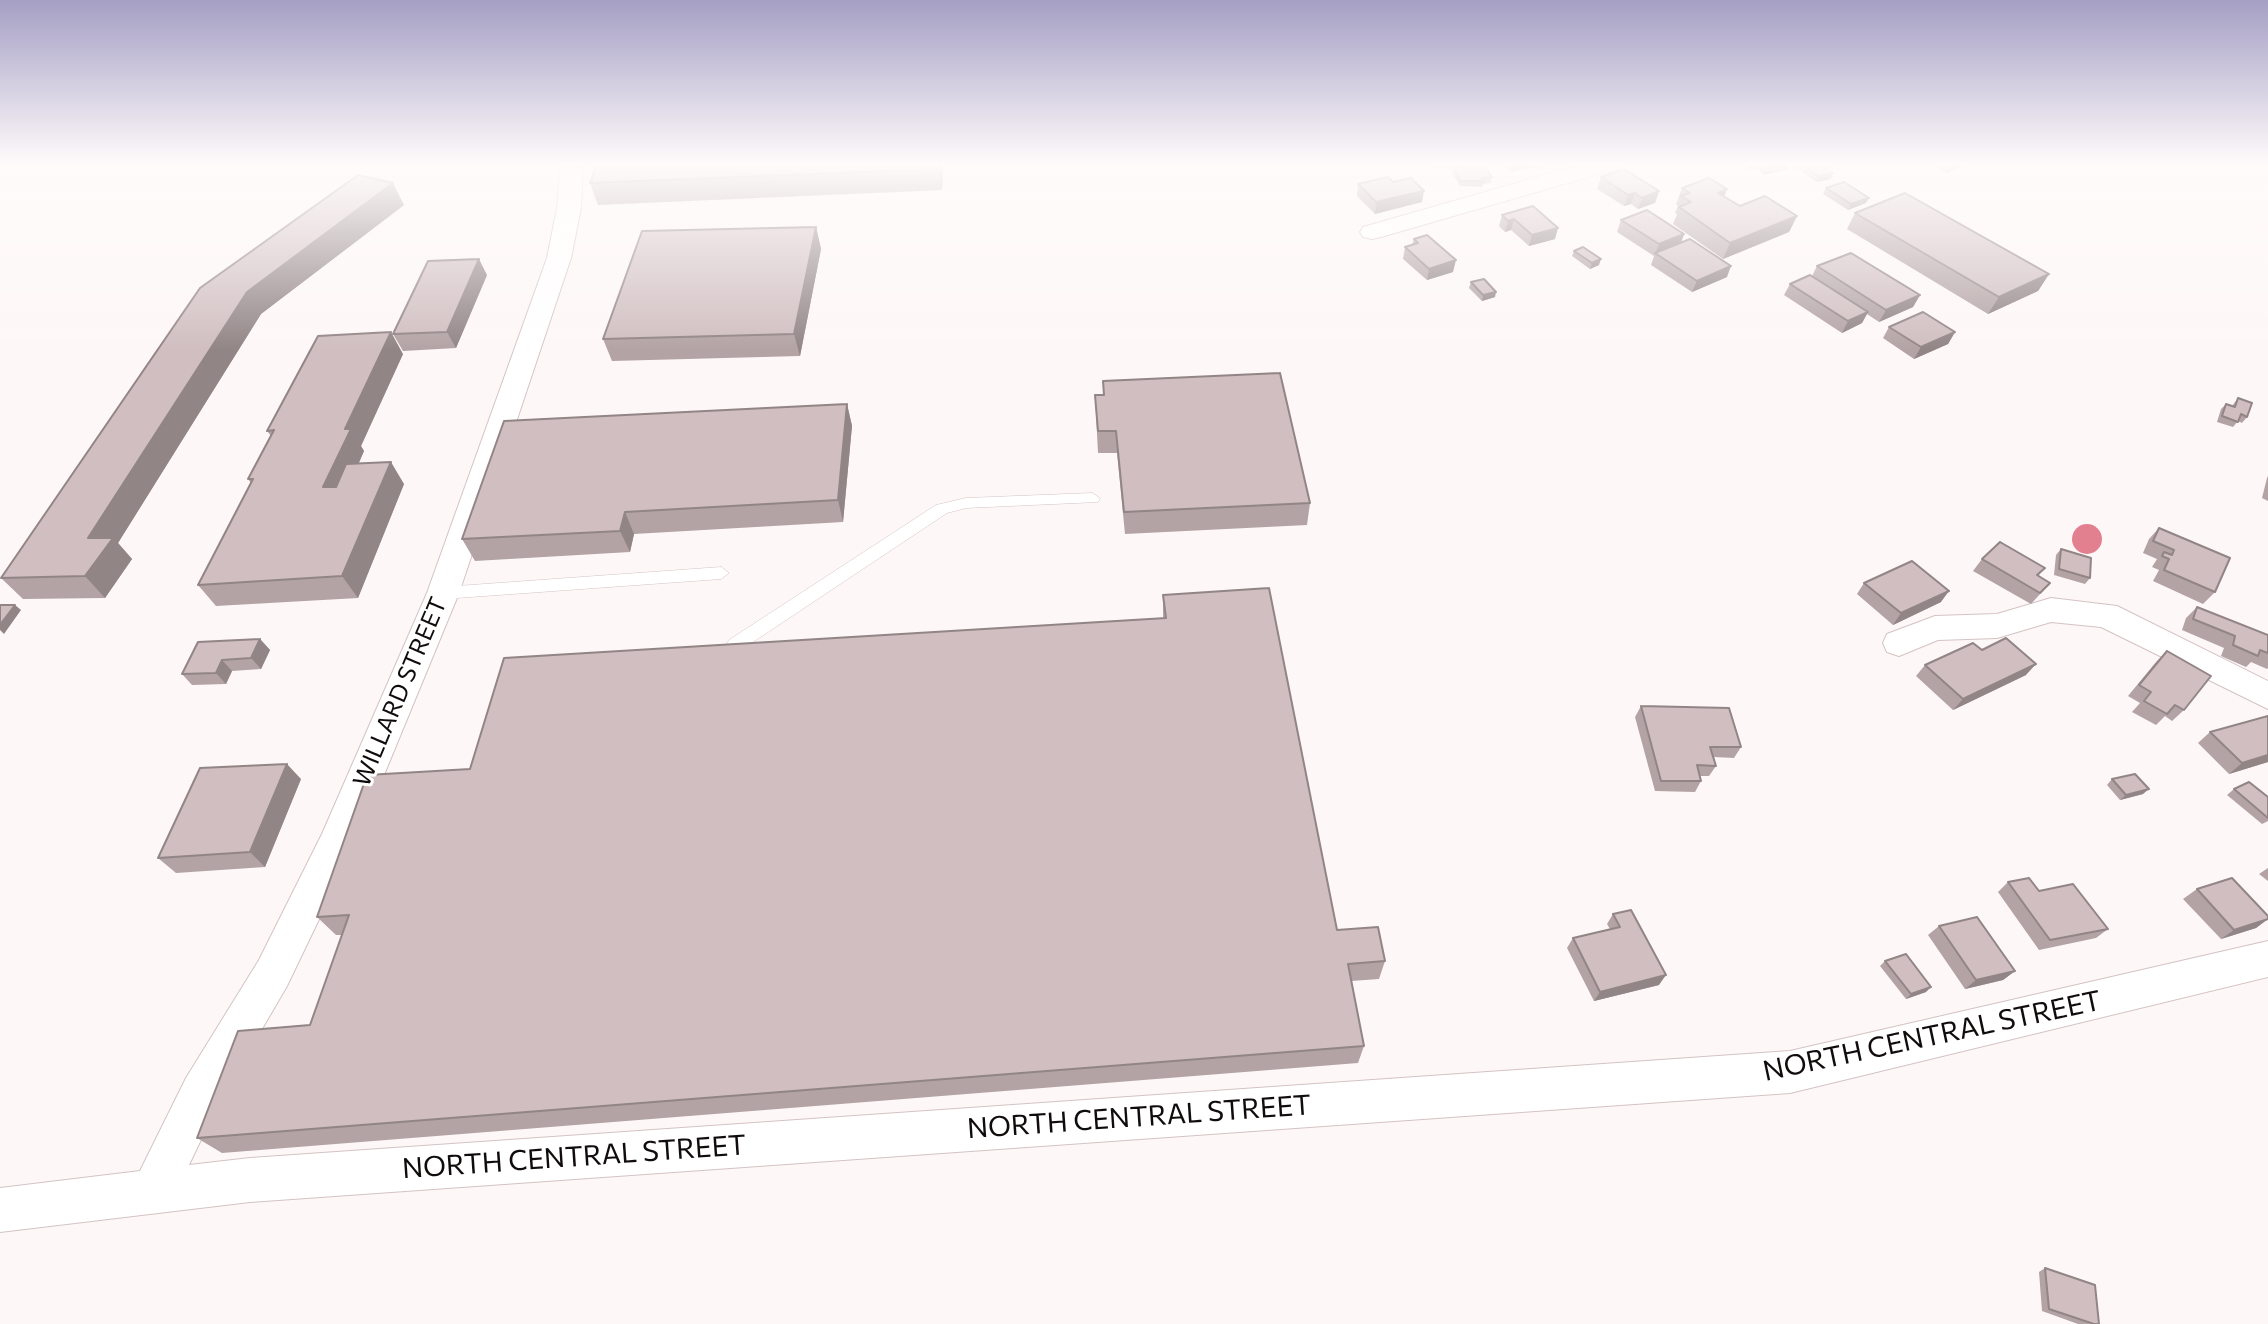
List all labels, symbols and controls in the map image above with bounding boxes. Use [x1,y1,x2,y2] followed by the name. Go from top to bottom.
[347,593,453,791] street label: WILLARD STREET
[1760,984,2104,1088] street label: NORTH CENTRAL STREET
[966,1088,1312,1146] street label: NORTH CENTRAL STREET
[401,1128,747,1186] street label: NORTH CENTRAL STREET

